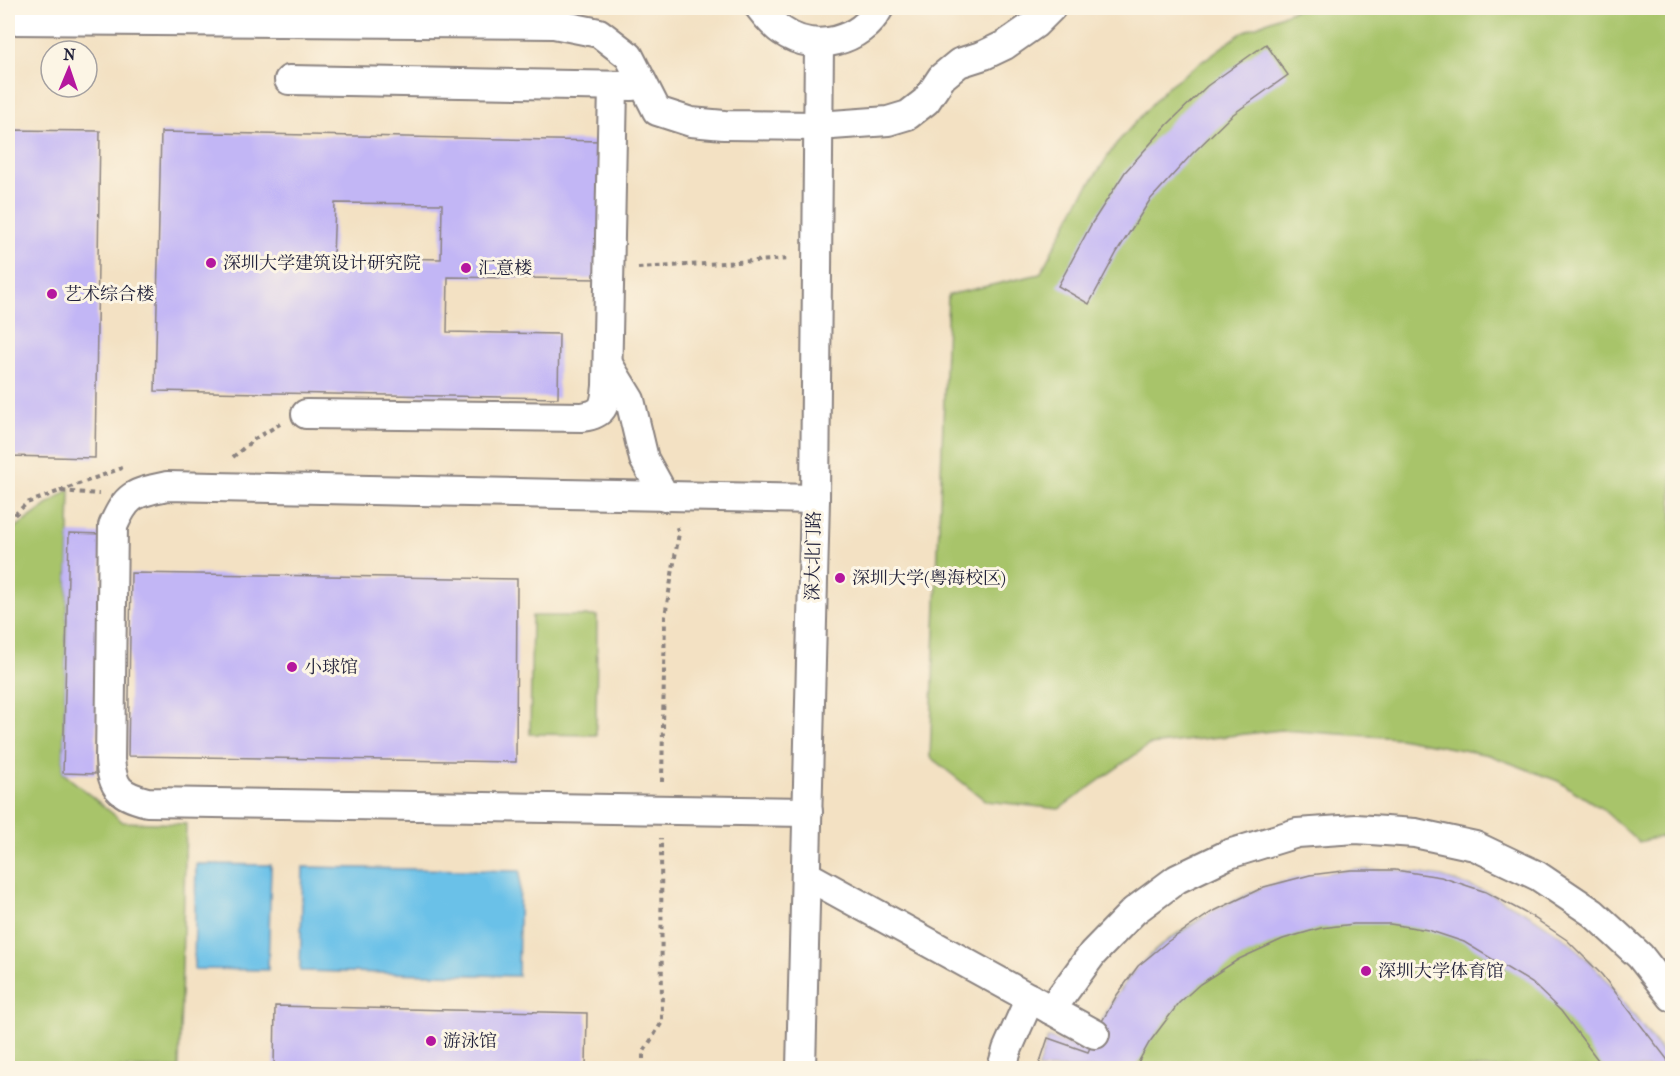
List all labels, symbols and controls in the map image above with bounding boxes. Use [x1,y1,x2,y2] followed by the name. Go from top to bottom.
[39,39,99,99] north arrow
[63,45,77,64] text: N
[223,253,421,274] place label: 深圳大学建筑设计研究院
[204,256,218,270] marker: 深圳大学建筑设计研究院
[478,258,532,279] place label: 汇意楼
[459,261,473,275] marker: 汇意楼
[64,284,154,305] place label: 艺术综合楼
[45,287,59,301] marker: 艺术综合楼
[802,511,825,601] street label: 深大北门路
[852,568,1006,589] place label: 深圳大学(粤海校区)
[833,571,847,585] marker: 深圳大学(粤海校区)
[304,657,358,678] place label: 小球馆
[285,660,299,674] marker: 小球馆
[1378,961,1504,982] place label: 深圳大学体育馆
[1359,964,1373,978] marker: 深圳大学体育馆
[443,1031,497,1052] place label: 游泳馆
[424,1034,438,1048] marker: 游泳馆

